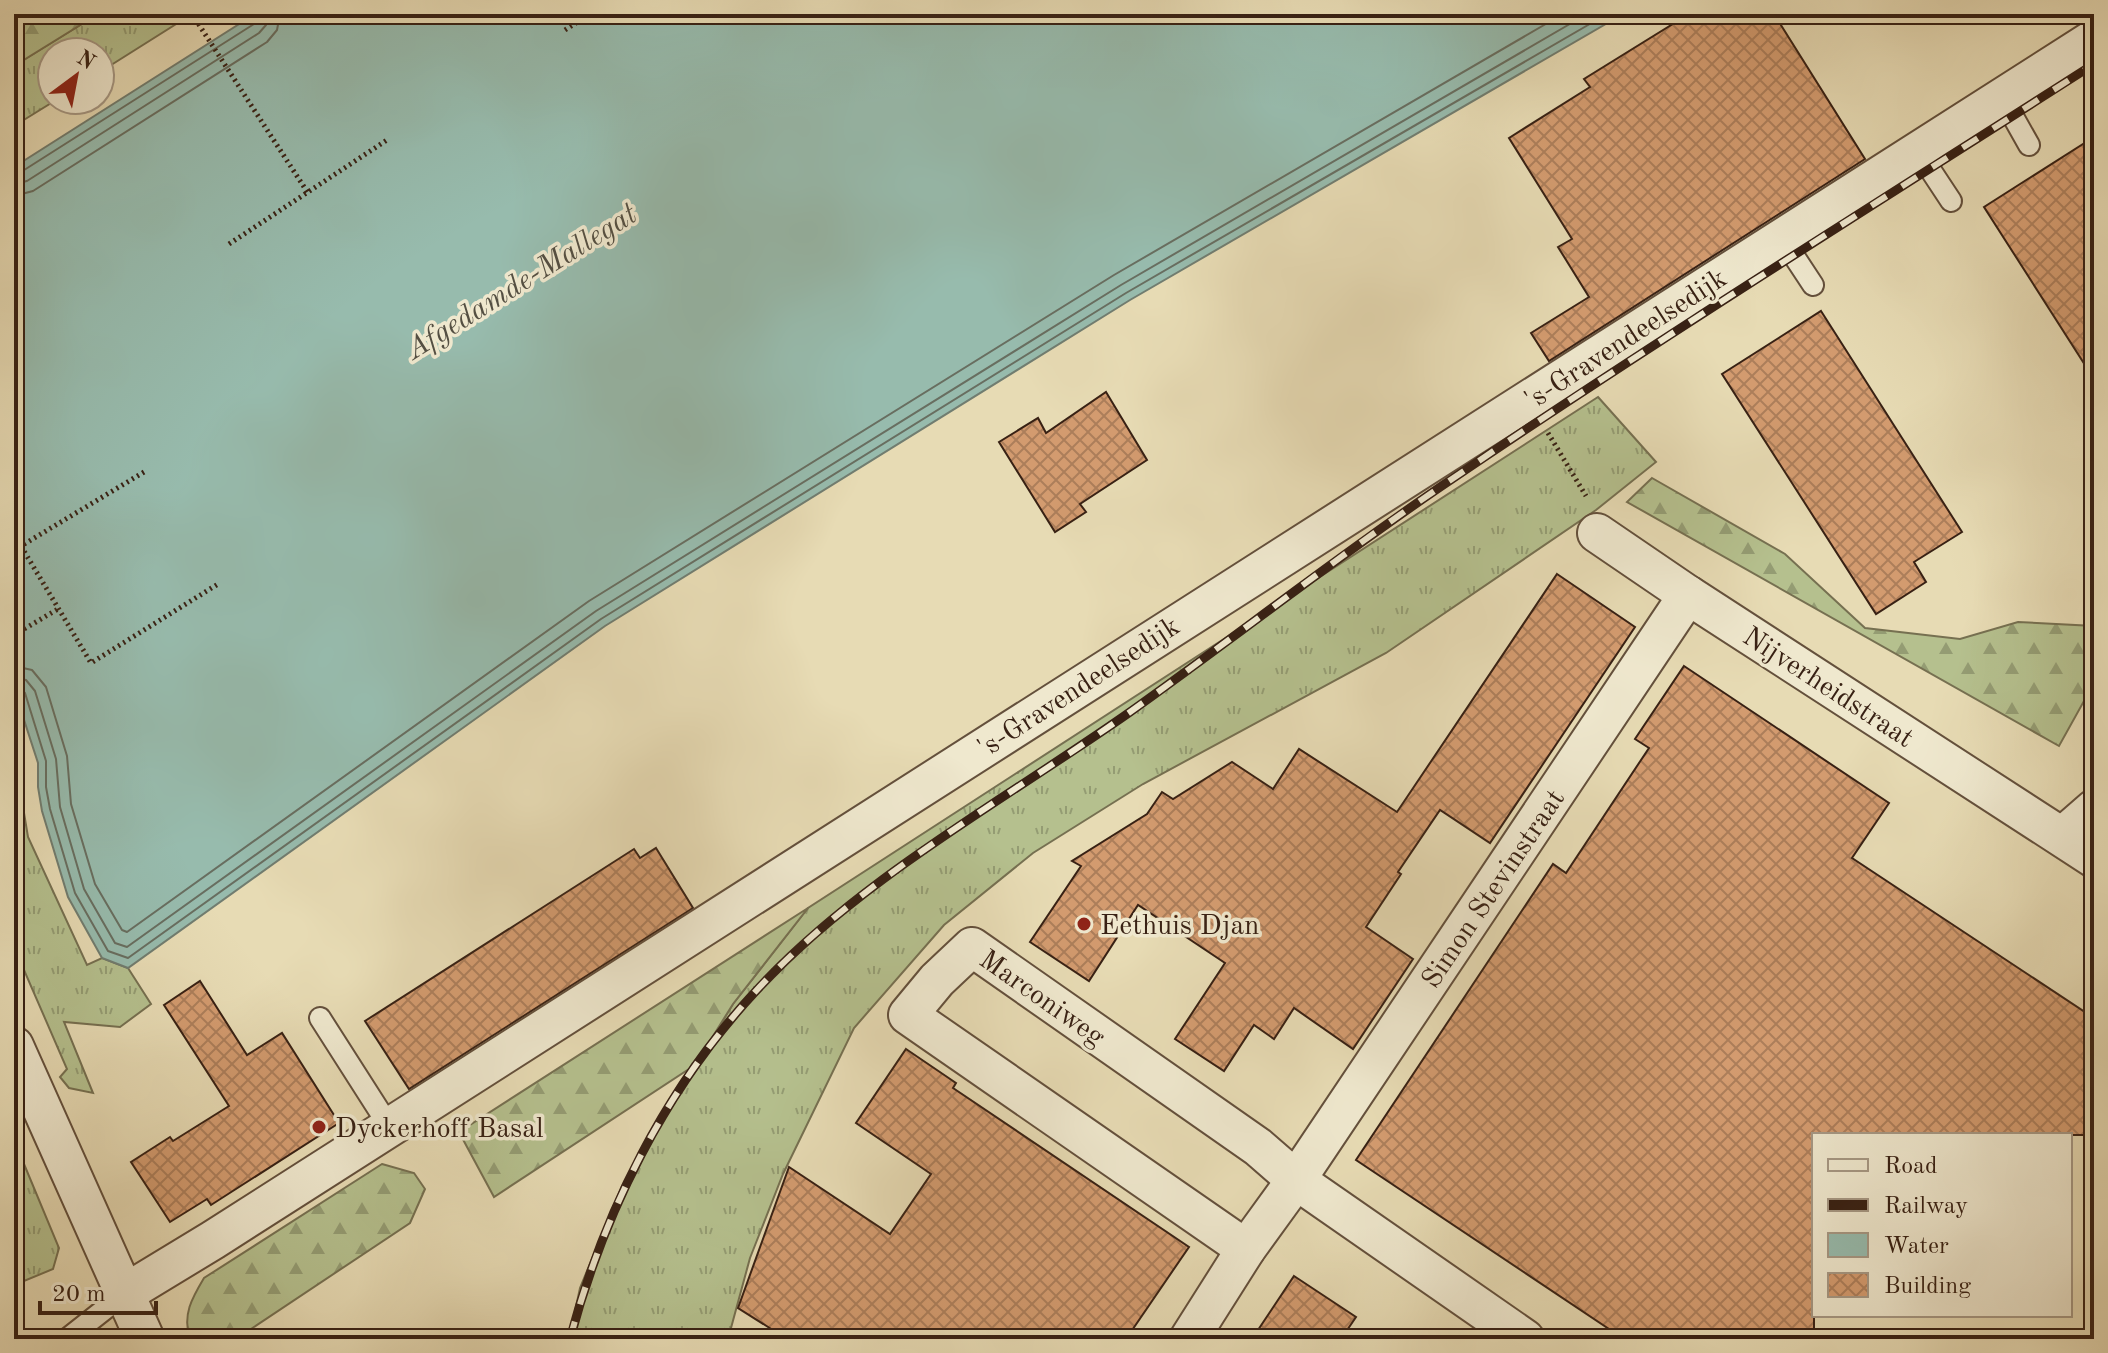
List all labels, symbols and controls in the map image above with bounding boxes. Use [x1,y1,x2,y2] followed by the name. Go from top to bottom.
[36,36,116,116] north arrow
[73,47,99,75] text: N
[400,199,643,367] water label: Afgedamde-Mallegat
[1521,265,1732,416] street label: 's-Gravendeelsedijk
[974,613,1185,764] street label: 's-Gravendeelsedijk
[1737,623,1918,754] street label: Nijverheidstraat
[1418,785,1571,994] street label: Simon Stevinstraat
[1100,913,1260,941] place label: Eethuis Djan
[1075,915,1093,933] marker: Eethuis Djan
[973,946,1109,1053] street label: Marconiweg
[335,1116,544,1144] place label: Dyckerhoff Basal
[310,1118,328,1136] marker: Dyckerhoff Basal
[1812,1133,2072,1317] legend
[1884,1155,1937,1179] text: Road
[1884,1195,1968,1219] text: Railway
[1884,1235,1949,1259] text: Water
[40,1265,156,1315] scale bar
[1884,1275,1971,1299] text: Building
[52,1283,106,1307] text: 20 m

